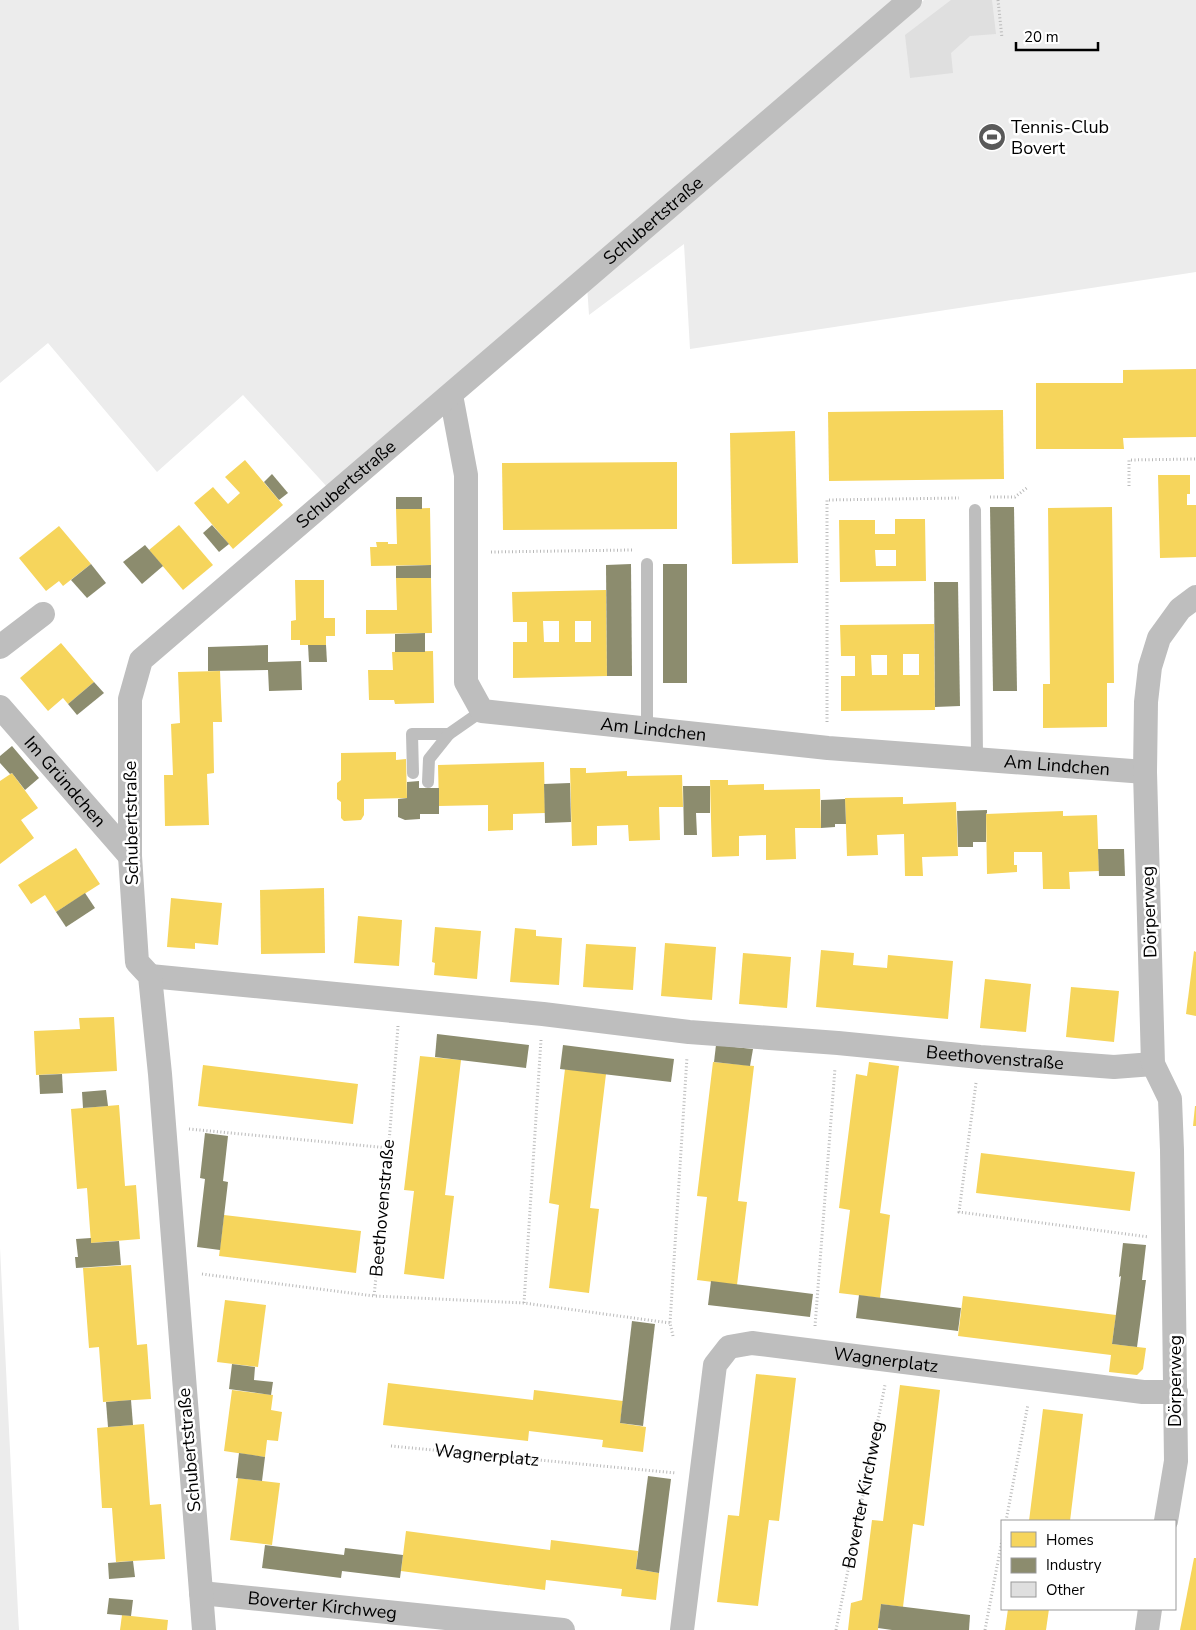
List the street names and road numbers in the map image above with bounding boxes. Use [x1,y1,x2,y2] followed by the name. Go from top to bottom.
[598,171,708,270] street label: Schubertstraße
[291,435,401,534] street label: Schubertstraße
[599,712,708,747] street label: Am Lindchen
[19,731,111,832] street label: Im Gründchen
[1003,749,1111,781] street label: Am Lindchen
[118,761,144,885] street label: Schubertstraße
[1135,866,1163,958] street label: Dörperweg
[925,1040,1065,1075] street label: Beethovenstraße
[364,1138,400,1278] street label: Beethovenstraße
[1163,1335,1187,1427] street label: Dörperweg
[832,1341,939,1378] street label: Wagnerplatz
[172,1387,206,1513] street label: Schubertstraße
[837,1419,890,1571] street label: Boverter Kirchweg
[433,1438,540,1472] street label: Wagnerplatz
[247,1586,398,1625] street label: Boverter Kirchweg

